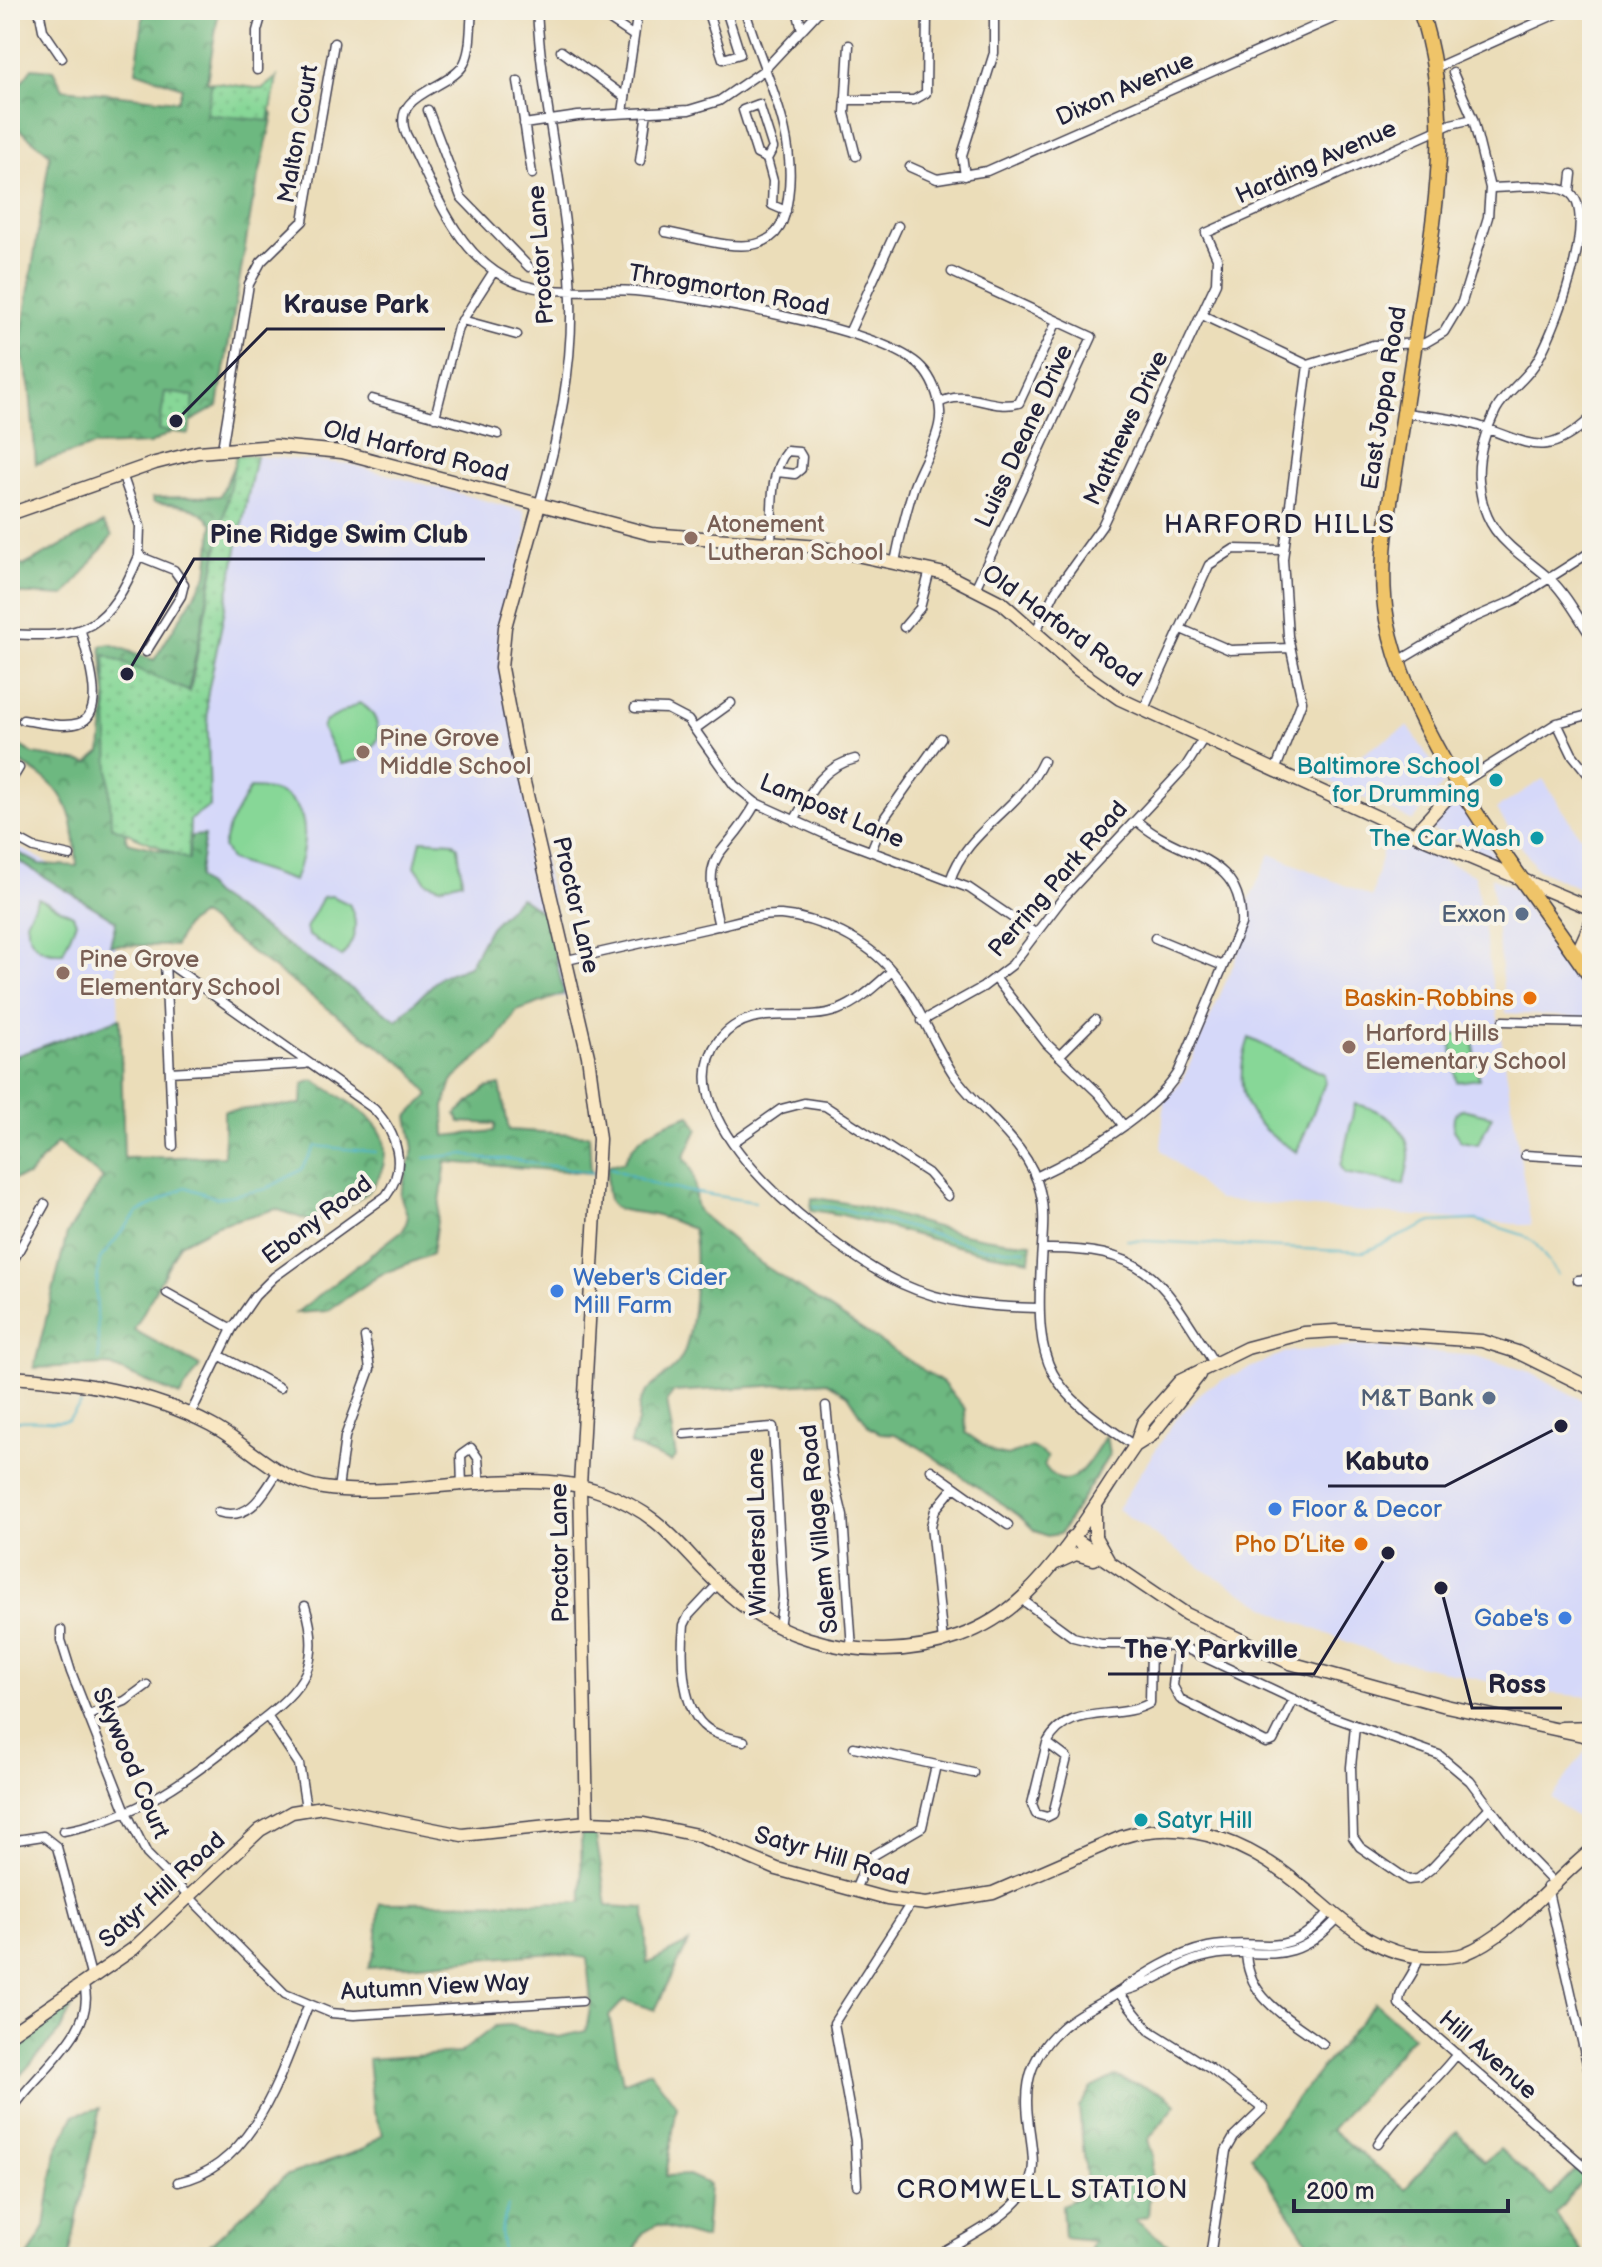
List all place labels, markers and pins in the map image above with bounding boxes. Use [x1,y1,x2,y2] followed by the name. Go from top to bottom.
[267,279,445,329] callout: Krause Park
[194,509,485,559] callout: Pine Ridge Swim Club
[707,510,884,567] place label: Atonement Lutheran School
[682,529,700,547] marker: Atonement Lutheran School
[379,724,531,781] place label: Pine Grove Middle School
[354,743,372,761] marker: Pine Grove Middle School
[1297,752,1480,809] place label: Baltimore School for Drumming
[1487,771,1505,789] marker: Baltimore School for Drumming
[1369,824,1521,853] place label: The Car Wash
[1528,829,1546,847] marker: The Car Wash
[1441,900,1506,929] place label: Exxon
[1513,905,1531,923] marker: Exxon
[79,945,280,1002] place label: Pine Grove Elementary School
[54,964,72,982] marker: Pine Grove Elementary School
[1344,984,1514,1013] place label: Baskin-Robbins
[1521,989,1539,1007] marker: Baskin-Robbins
[1365,1019,1566,1076] place label: Harford Hills Elementary School
[1340,1038,1358,1056] marker: Harford Hills Elementary School
[573,1263,727,1320] place label: Weber's Cider Mill Farm
[548,1282,566,1300] marker: Weber's Cider Mill Farm
[1360,1384,1473,1413] place label: M&T Bank
[1480,1389,1498,1407] marker: M&T Bank
[1328,1436,1445,1486] callout: Kabuto
[1291,1495,1442,1524] place label: Floor & Decor
[1266,1500,1284,1518] marker: Floor & Decor
[1234,1530,1345,1559] place label: Pho D’Lite
[1352,1535,1370,1553] marker: Pho D’Lite
[1474,1604,1549,1633] place label: Gabe's
[1556,1609,1574,1627] marker: Gabe's
[1108,1624,1314,1674] callout: The Y Parkville
[1472,1658,1562,1708] callout: Ross
[1157,1806,1252,1835] place label: Satyr Hill
[1132,1811,1150,1829] marker: Satyr Hill

